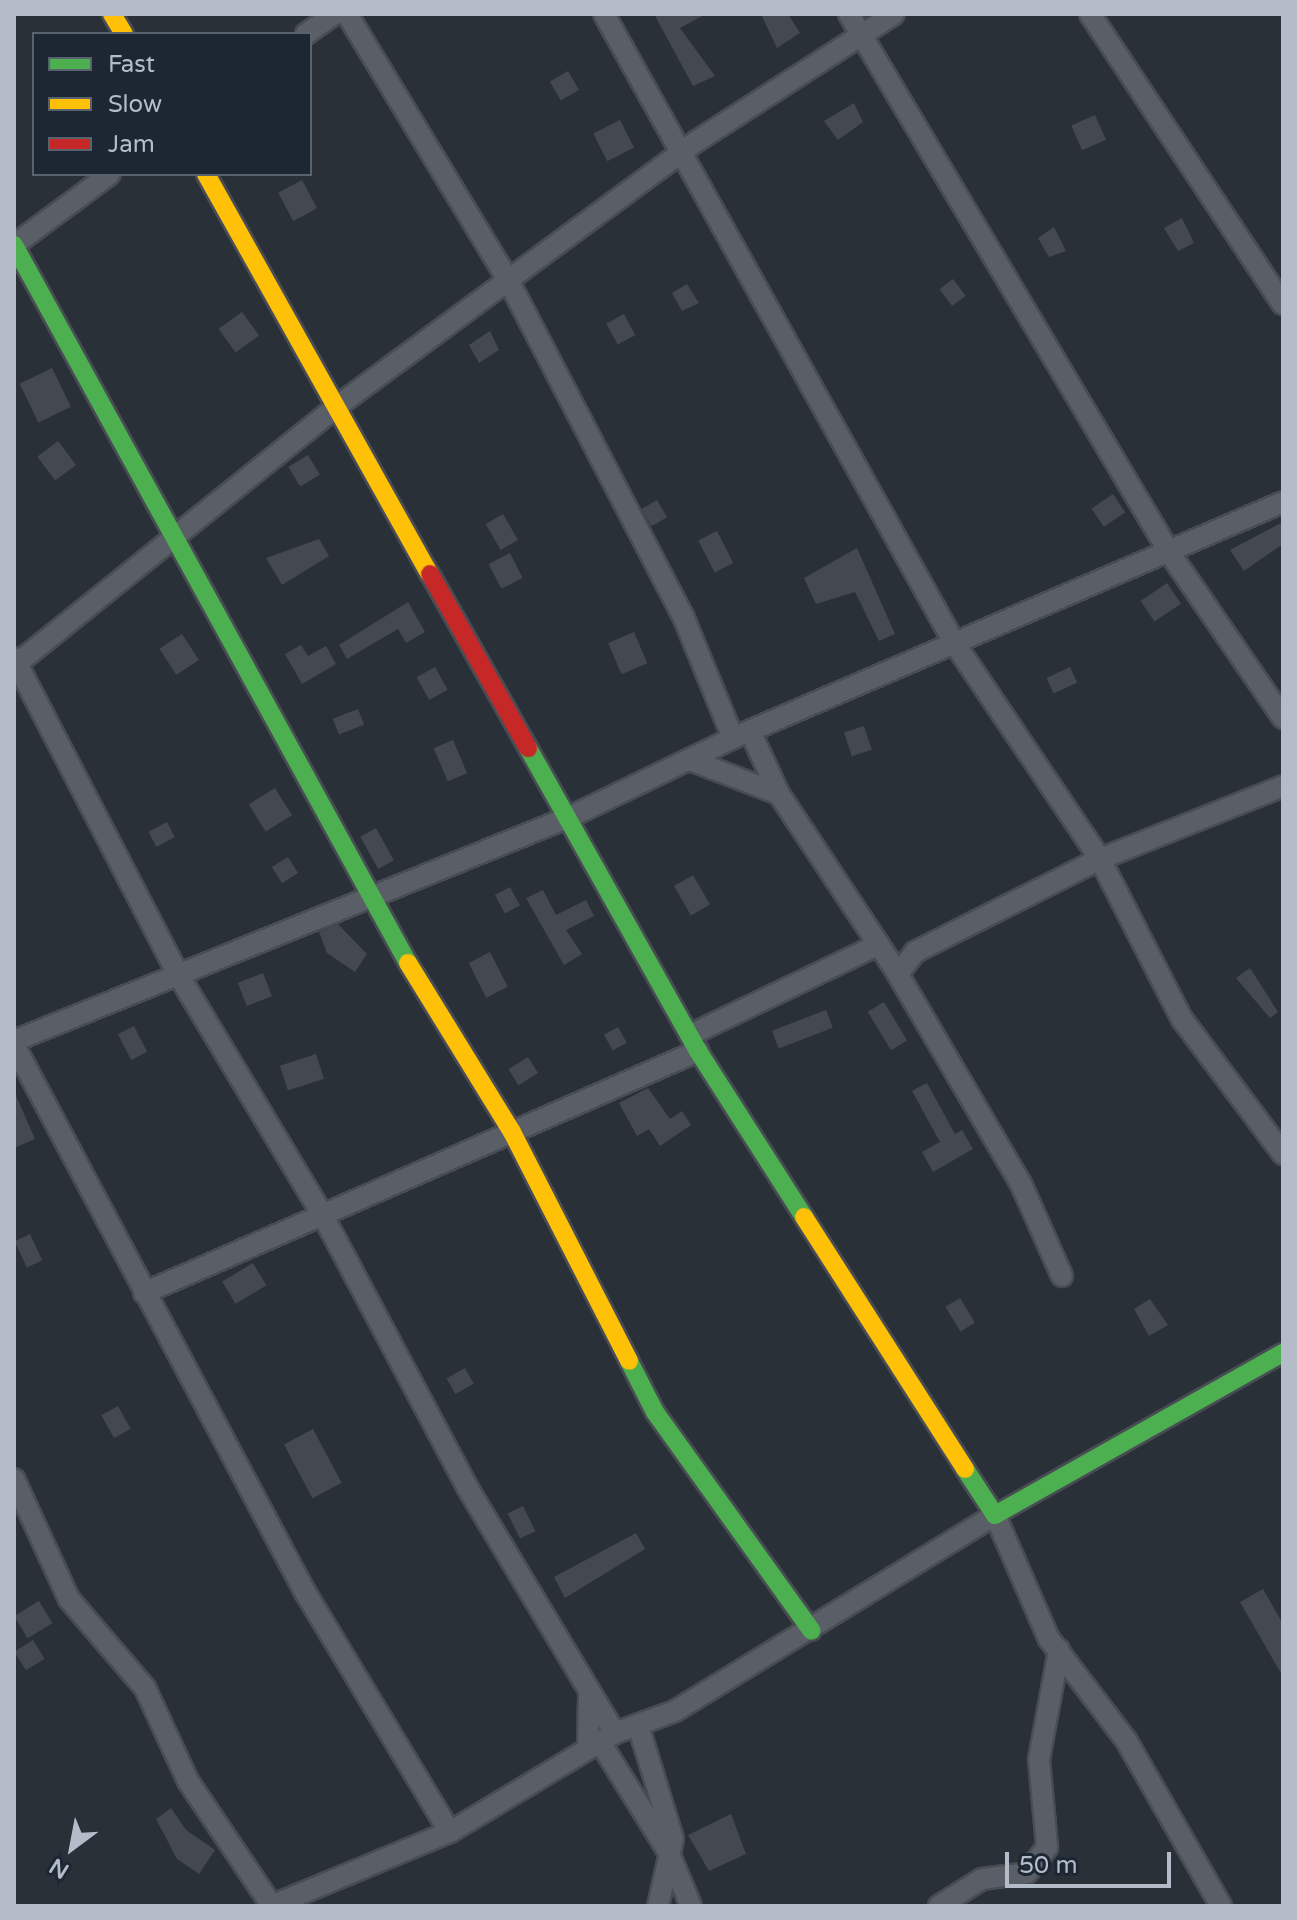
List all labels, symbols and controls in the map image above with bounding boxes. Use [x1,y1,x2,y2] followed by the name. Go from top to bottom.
[32,32,312,176] legend
[108,50,155,79] text: Fast
[108,90,162,119] text: Slow
[108,130,155,159] text: Jam
[32,1808,112,1888] north arrow
[1009,1836,1175,1886] scale bar
[1019,1851,1077,1880] text: 50 m
[45,1853,74,1884] text: N

